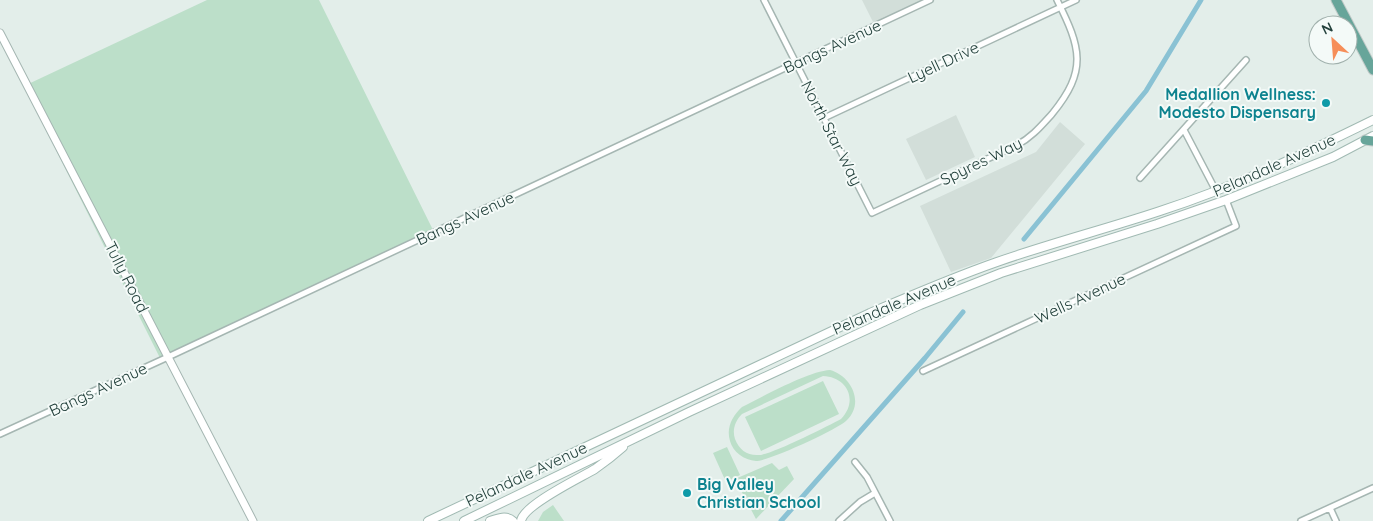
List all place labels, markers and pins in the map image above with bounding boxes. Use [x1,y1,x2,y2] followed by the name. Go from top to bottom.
[1159,84,1316,122] place label: Medallion Wellness: Modesto Dispensary
[1320,97,1332,109] marker: Medallion Wellness: Modesto Dispensary
[697,474,821,512] place label: Big Valley Christian School
[681,487,693,499] marker: Big Valley Christian School

